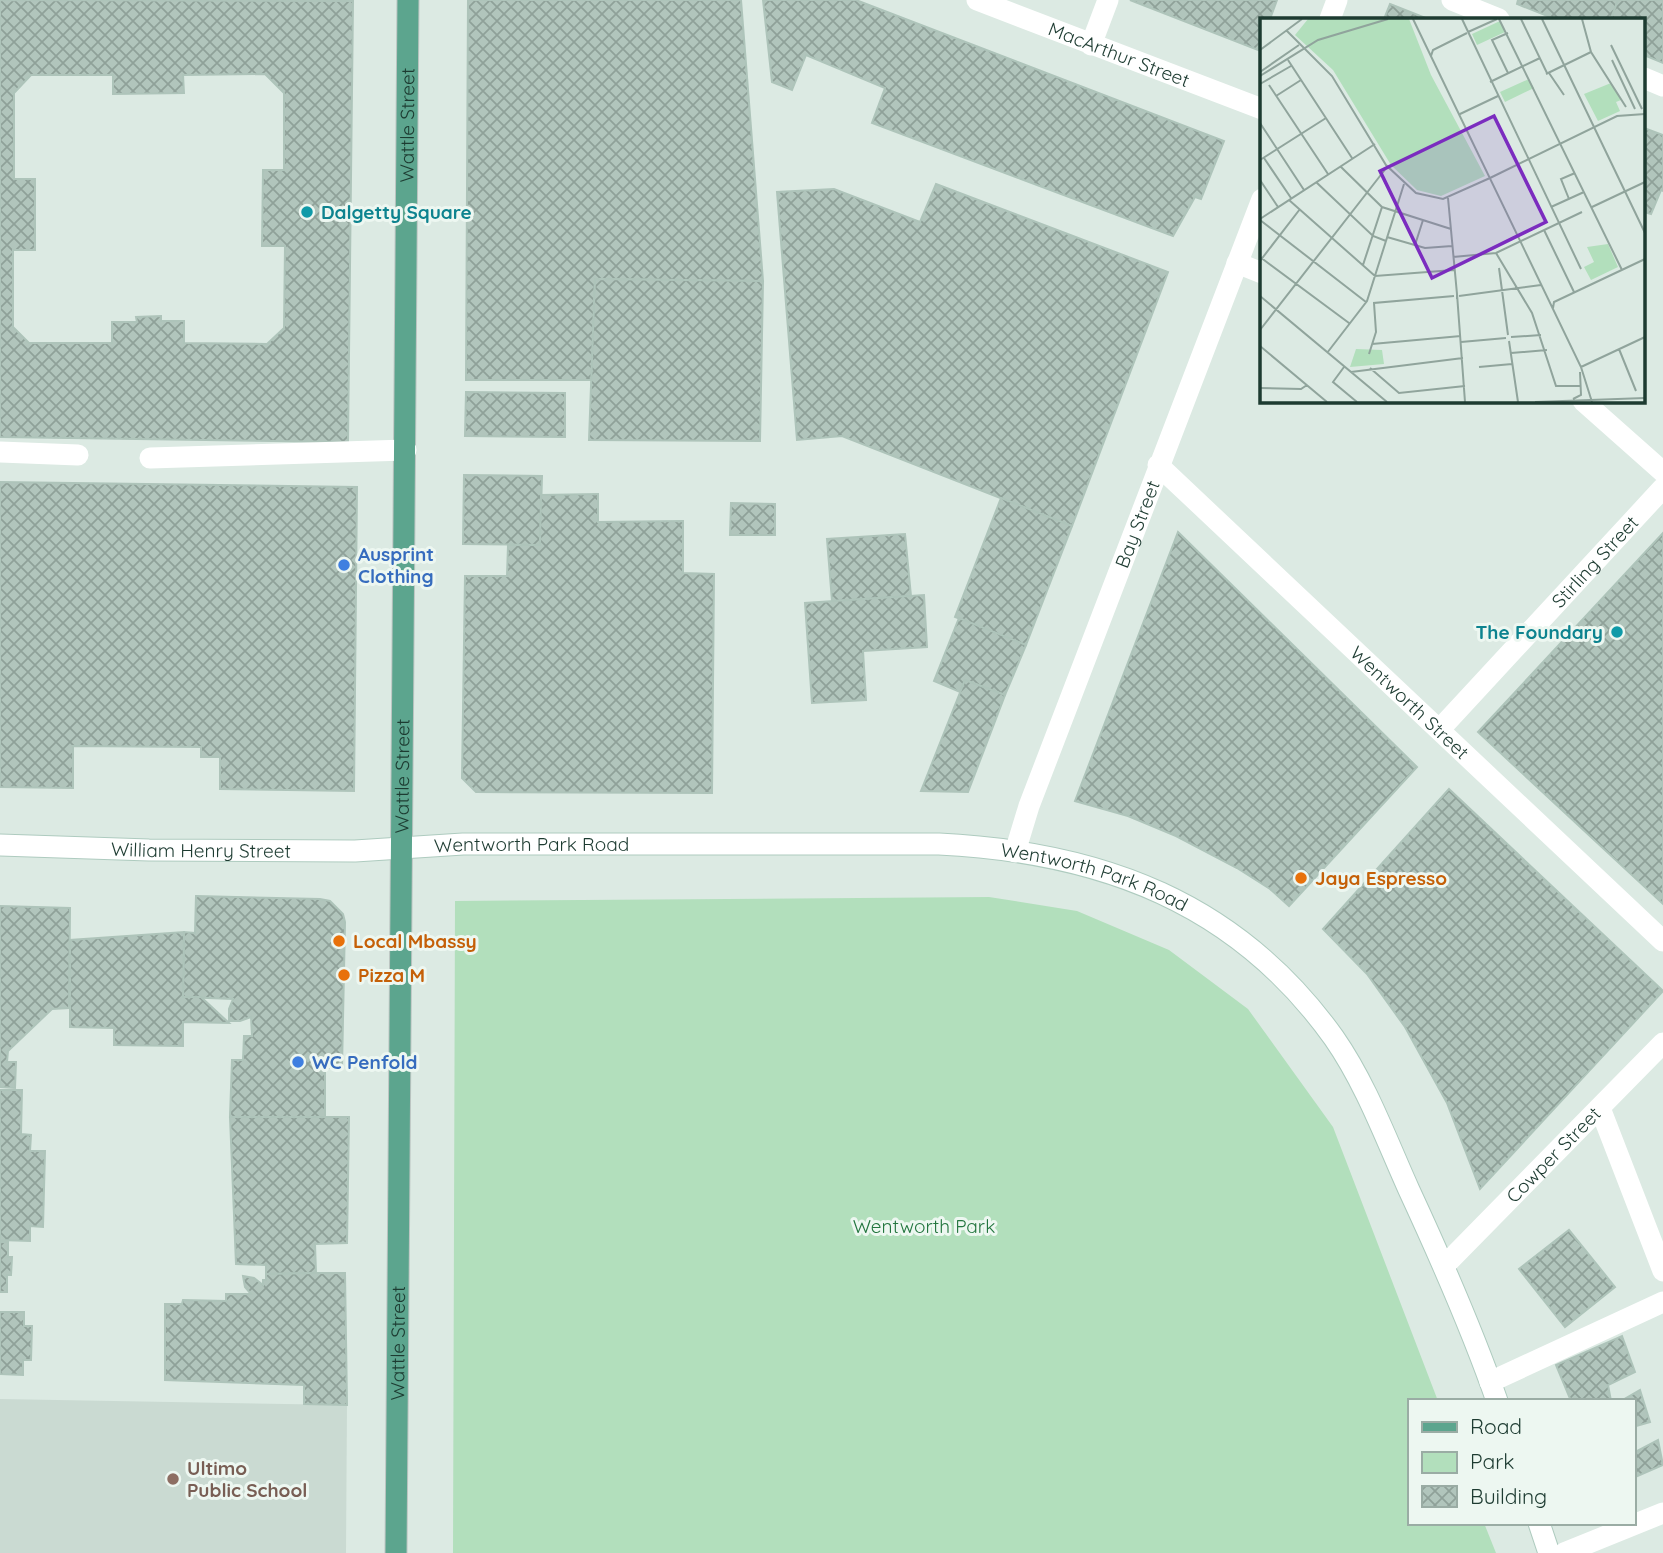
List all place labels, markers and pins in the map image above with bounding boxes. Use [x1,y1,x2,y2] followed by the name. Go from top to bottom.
[321,200,472,224] place label: Dalgetty Square
[299,204,315,220] marker: Dalgetty Square
[358,542,434,588] place label: Ausprint Clothing
[336,557,352,573] marker: Ausprint Clothing
[1475,620,1603,644] place label: The Foundary
[1609,624,1625,640] marker: The Foundary
[1315,866,1447,890] place label: Jaya Espresso
[1293,870,1309,886] marker: Jaya Espresso
[353,929,477,953] place label: Local Mbassy
[331,933,347,949] marker: Local Mbassy
[358,963,425,987] place label: Pizza M
[336,967,352,983] marker: Pizza M
[312,1050,417,1074] place label: WC Penfold
[290,1054,306,1070] marker: WC Penfold
[187,1456,307,1502] place label: Ultimo Public School
[165,1471,181,1487] marker: Ultimo Public School

